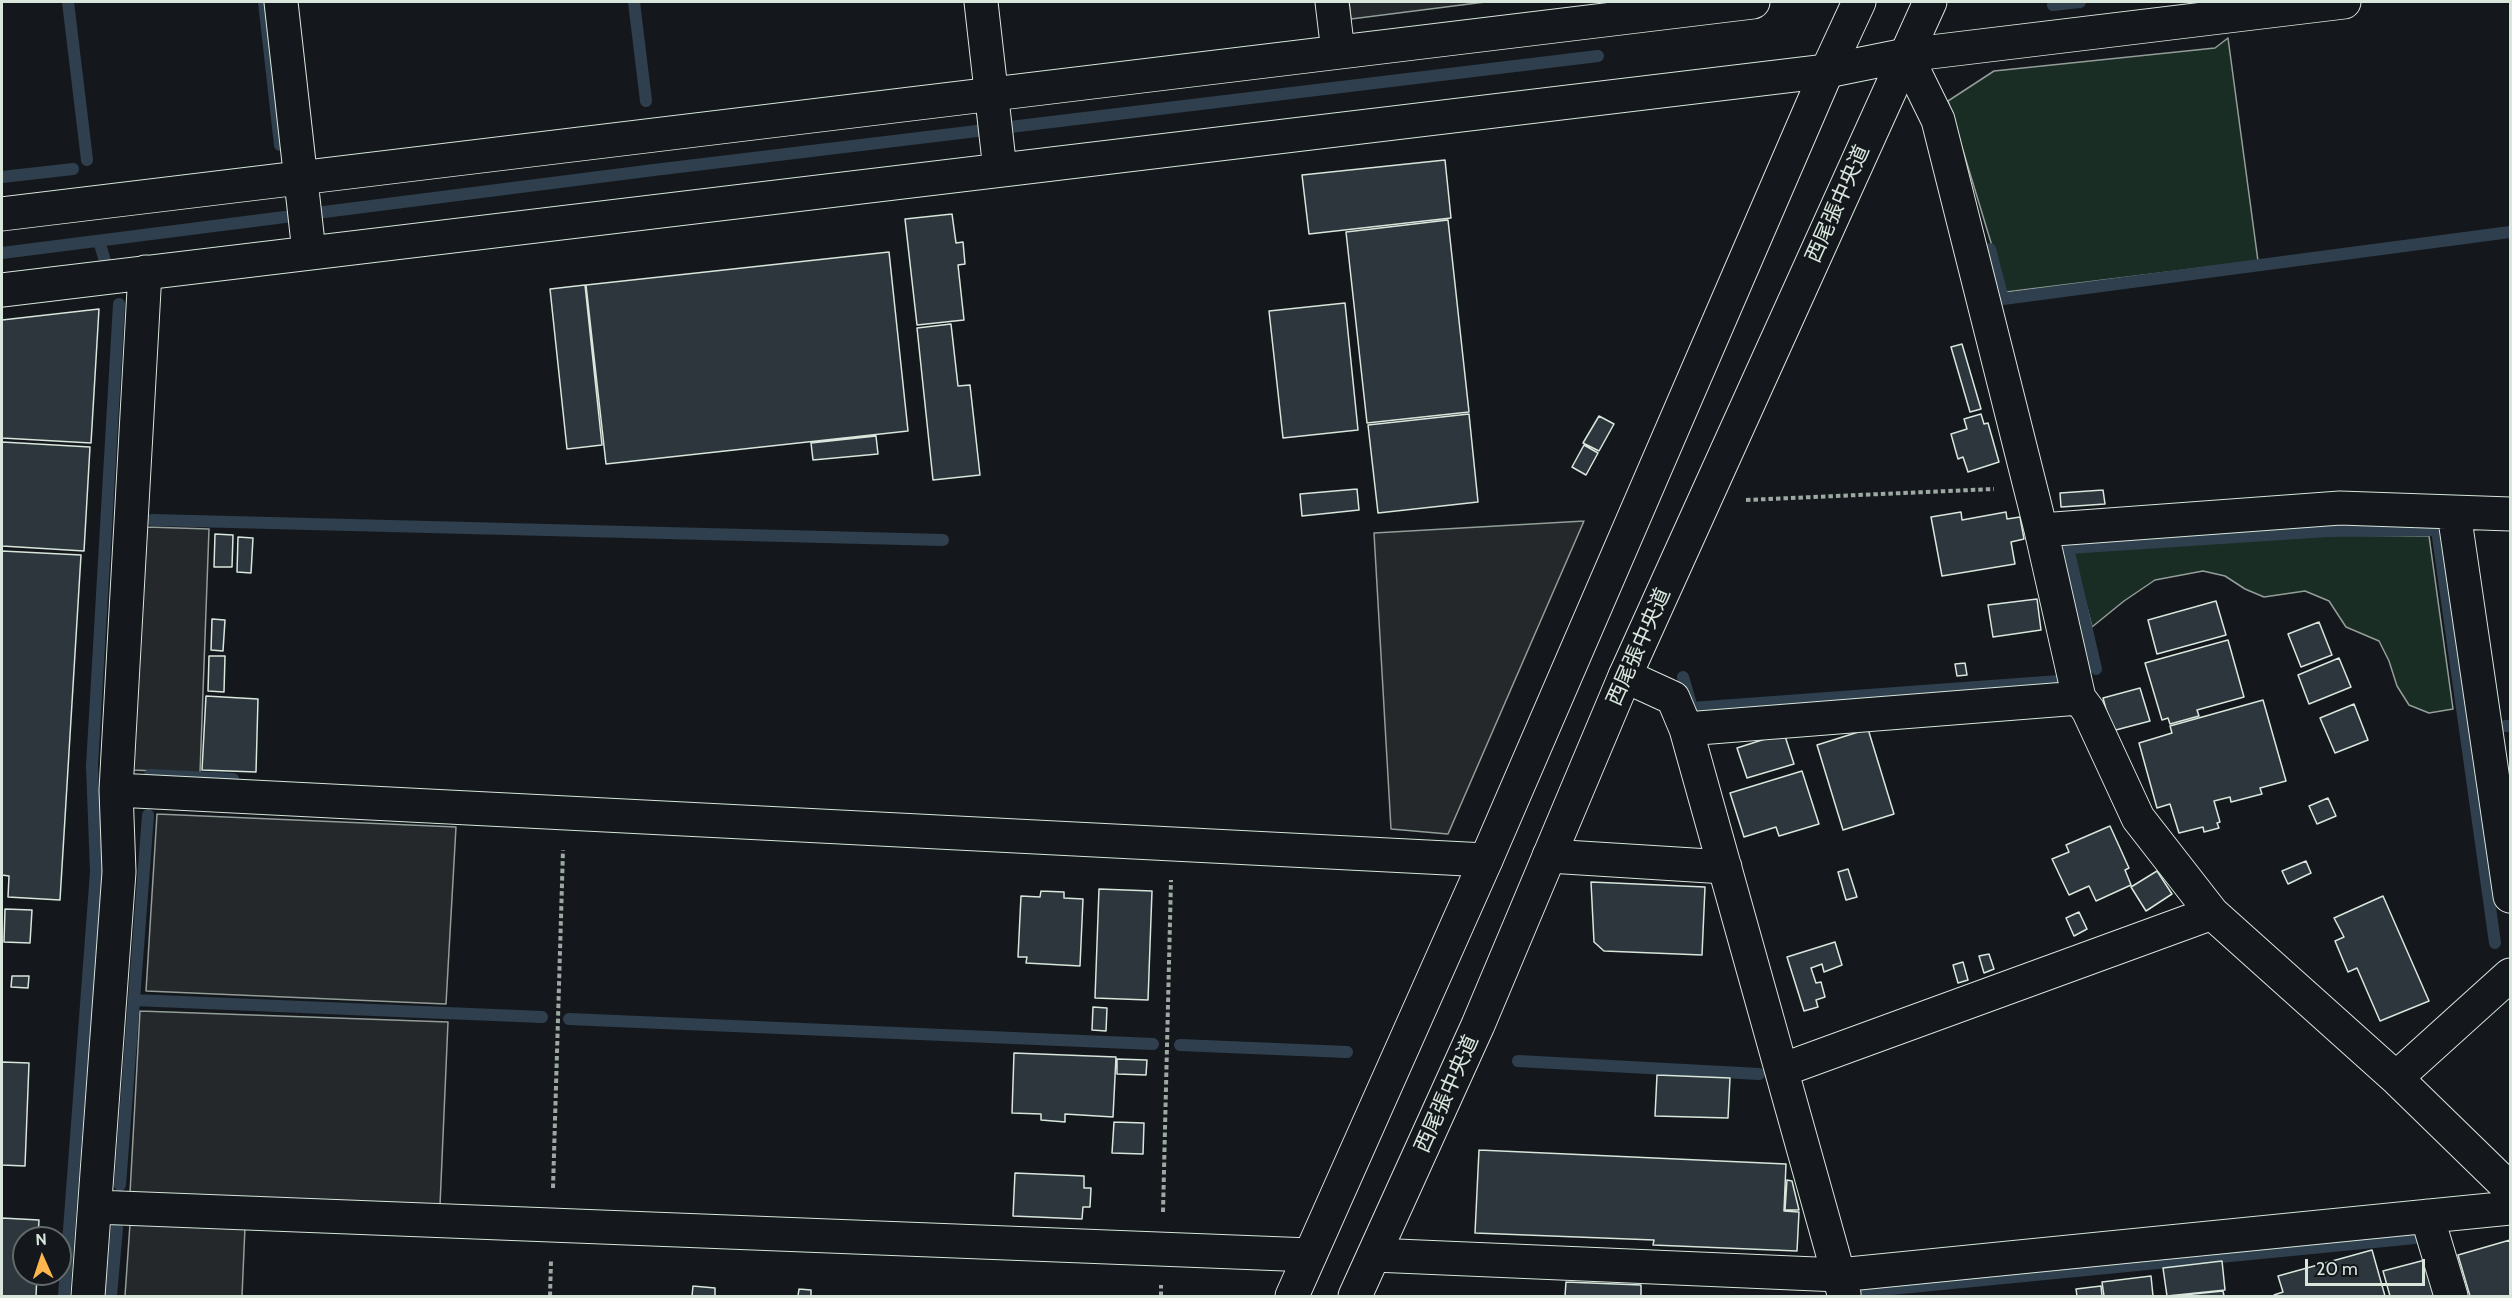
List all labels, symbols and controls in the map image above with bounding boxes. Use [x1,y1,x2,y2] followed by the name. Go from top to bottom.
[1801,141,1875,267] street label: 西尾張中央道
[1602,584,1676,710] street label: 西尾張中央道
[1410,1031,1484,1157] street label: 西尾張中央道
[12,1226,72,1286] north arrow
[35,1230,47,1249] text: N
[2308,1247,2428,1285] scale bar
[2316,1258,2358,1280] text: 20 m

